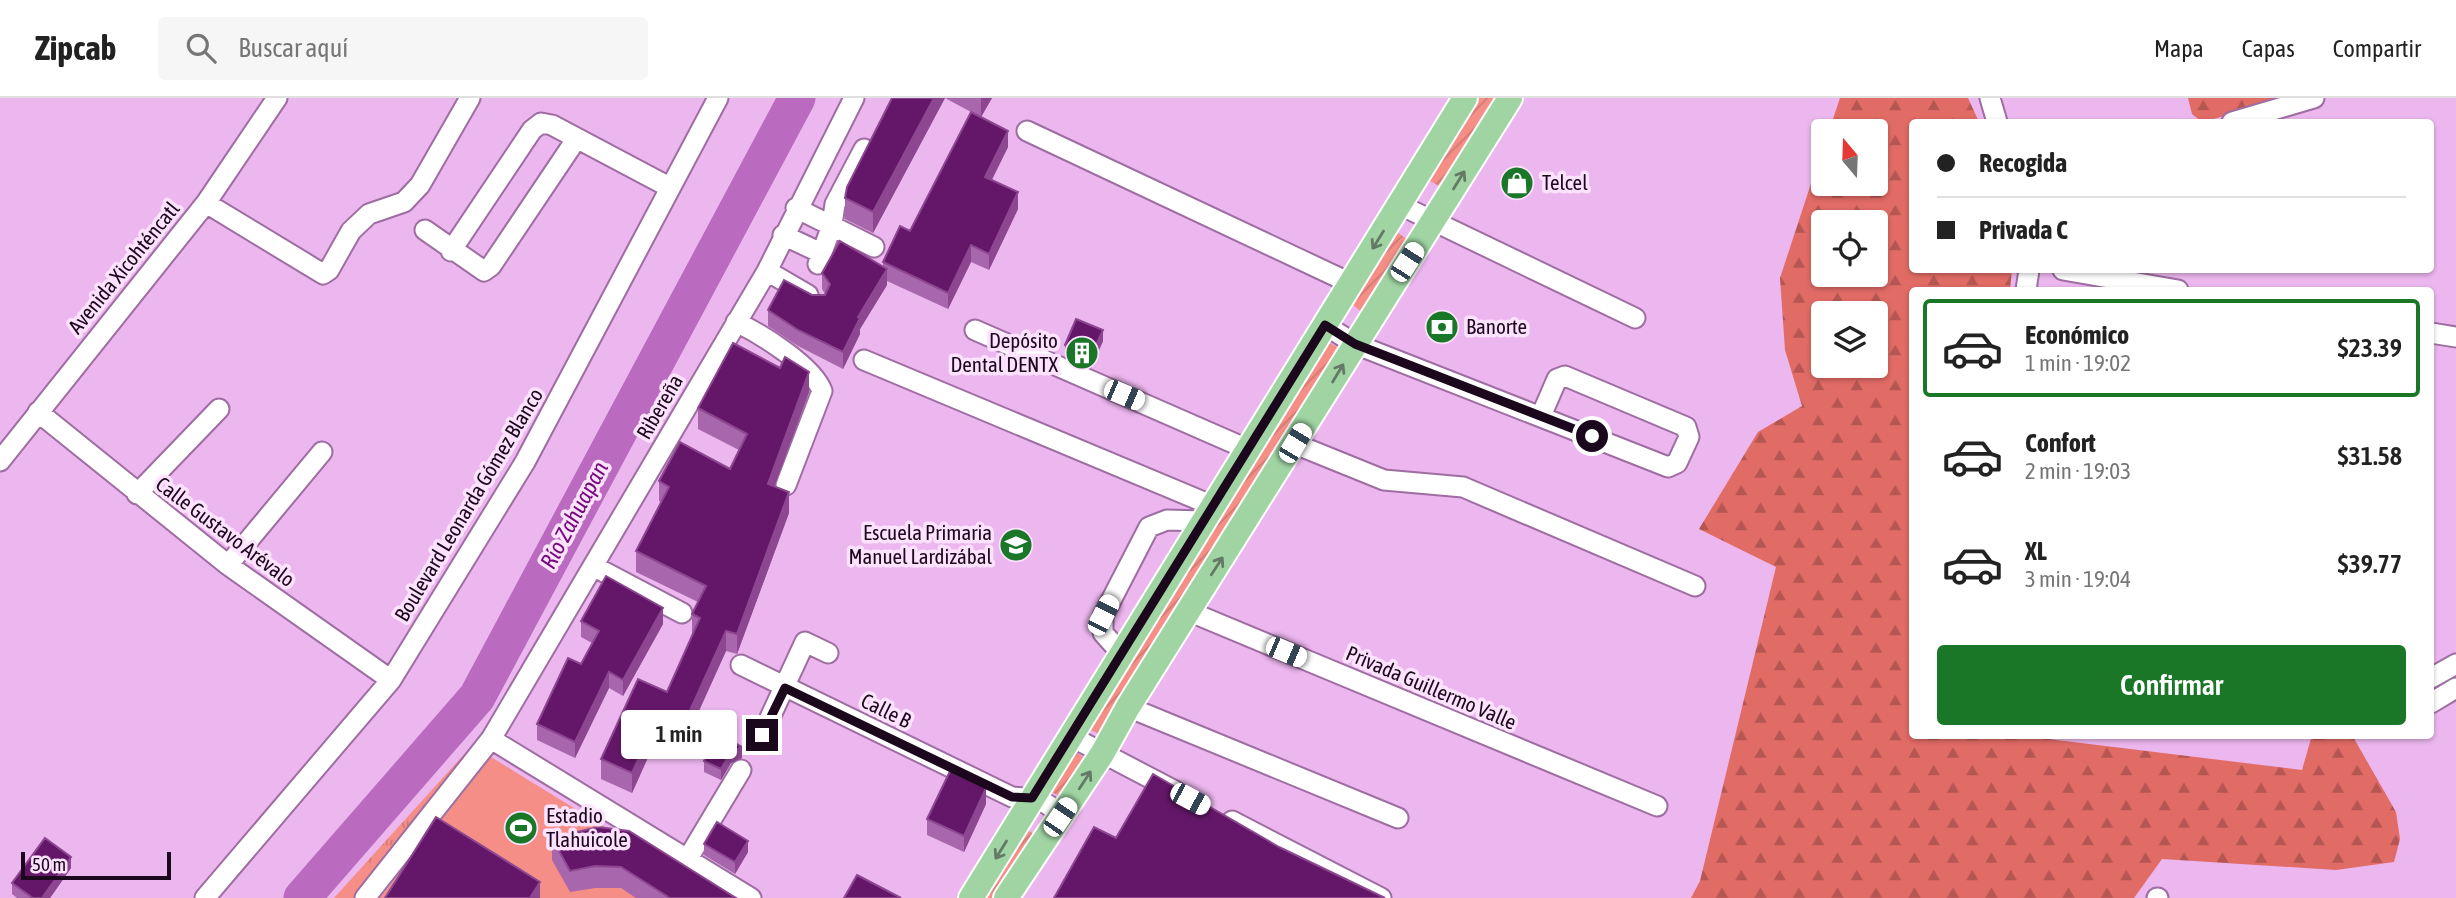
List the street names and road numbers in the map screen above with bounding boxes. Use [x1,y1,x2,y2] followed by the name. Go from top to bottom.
[63,196,184,338] street label: Avenida Xicohténcatl
[631,370,687,443] street label: Ribereña
[389,384,547,625] street label: Boulevard Leonarda Gómez Blanco
[152,471,300,591] street label: Calle Gustavo Arévalo
[1343,640,1520,734] street label: Privada Guillermo Valle
[858,688,915,732] street label: Calle B

